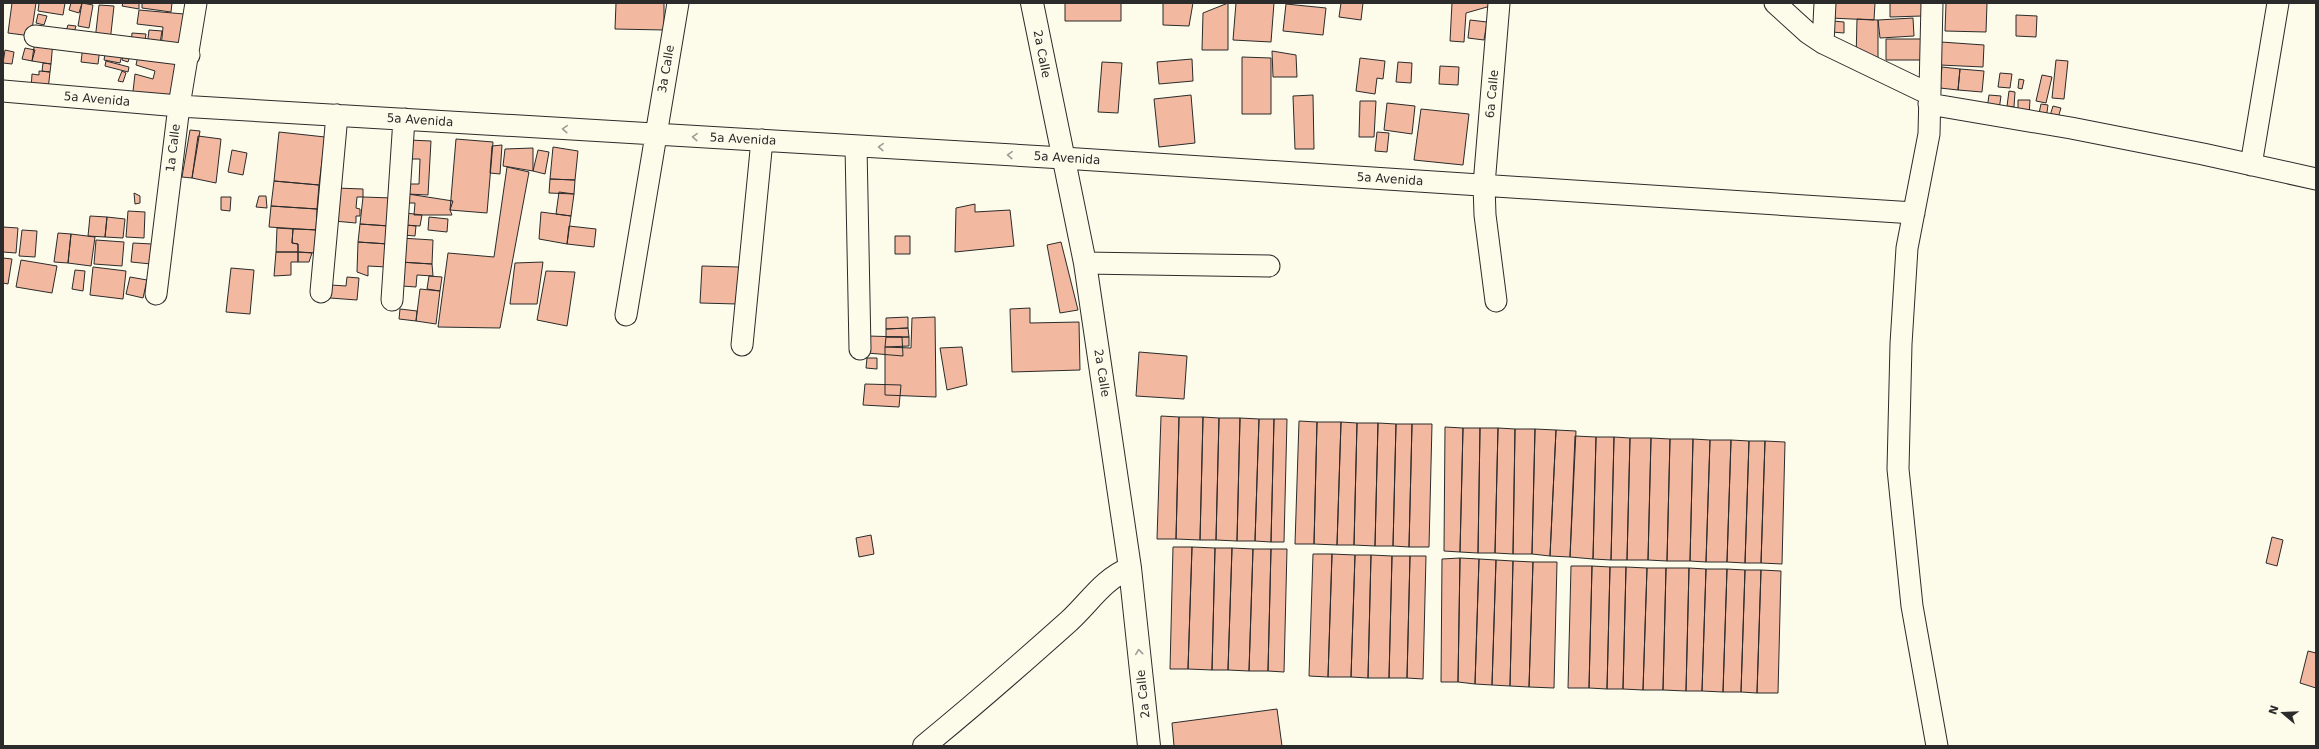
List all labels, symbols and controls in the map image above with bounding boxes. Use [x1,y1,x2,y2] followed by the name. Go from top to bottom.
[1030,29,1054,79] street label: 2a Calle
[655,44,677,94] street label: 3a Calle
[1483,69,1501,119] street label: 6a Calle
[63,89,131,109] street label: 5a Avenida
[386,111,454,129] street label: 5a Avenida
[163,123,183,173] street label: 1a Calle
[562,124,568,133] one-way arrow
[709,130,777,148] street label: 5a Avenida
[692,132,698,141] one-way arrow
[878,143,884,152] one-way arrow
[1033,149,1101,167] street label: 5a Avenida
[1007,151,1013,159] one-way arrow
[1356,170,1424,188] street label: 5a Avenida
[1091,348,1113,398] street label: 2a Calle
[1134,649,1143,655] one-way arrow
[1133,669,1153,719] street label: 2a Calle
[2263,693,2303,733] north arrow
[2266,703,2282,716] text: N

